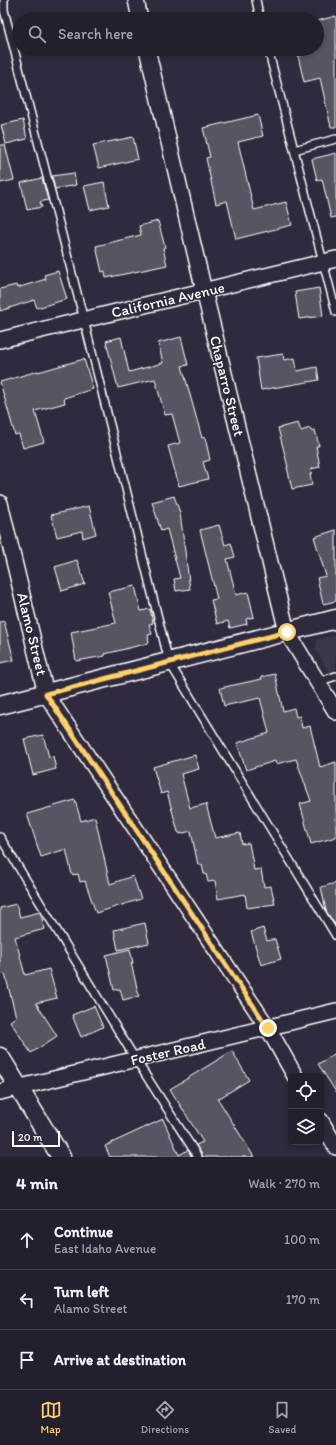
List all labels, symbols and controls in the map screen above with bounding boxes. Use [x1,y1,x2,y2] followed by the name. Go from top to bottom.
[12,12,324,56] search box
[26,23,48,45] icon: search
[58,25,133,43] text: Search here
[110,278,226,322] street label: California Avenue
[206,334,248,439] street label: Chaparro Street
[13,591,51,678] street label: Alamo Street
[278,623,296,641] route start
[259,1019,277,1037] route end
[129,1034,208,1069] street label: Foster Road
[288,1073,324,1145] map controls
[288,1073,324,1109] button: locate
[288,1109,324,1145] button: layers
[12,1129,60,1148] scale bar
[18,1131,42,1144] text: 20 m
[16,1173,58,1193] text: 4 min
[248,1176,320,1191] text: Walk · 270 m
[54,1223,113,1241] text: Continue
[16,1229,38,1251] icon: ahead
[284,1232,320,1247] text: 100 m
[54,1241,156,1256] text: East Idaho Avenue
[54,1283,109,1301] text: Turn left
[16,1289,38,1311] icon: left
[286,1292,320,1307] text: 170 m
[54,1301,127,1316] text: Alamo Street
[16,1349,38,1371] icon: arrive
[54,1351,186,1369] text: Arrive at destination
[40,1399,62,1436] tab: Map
[141,1399,189,1436] tab: Directions
[268,1399,296,1436] tab: Saved

